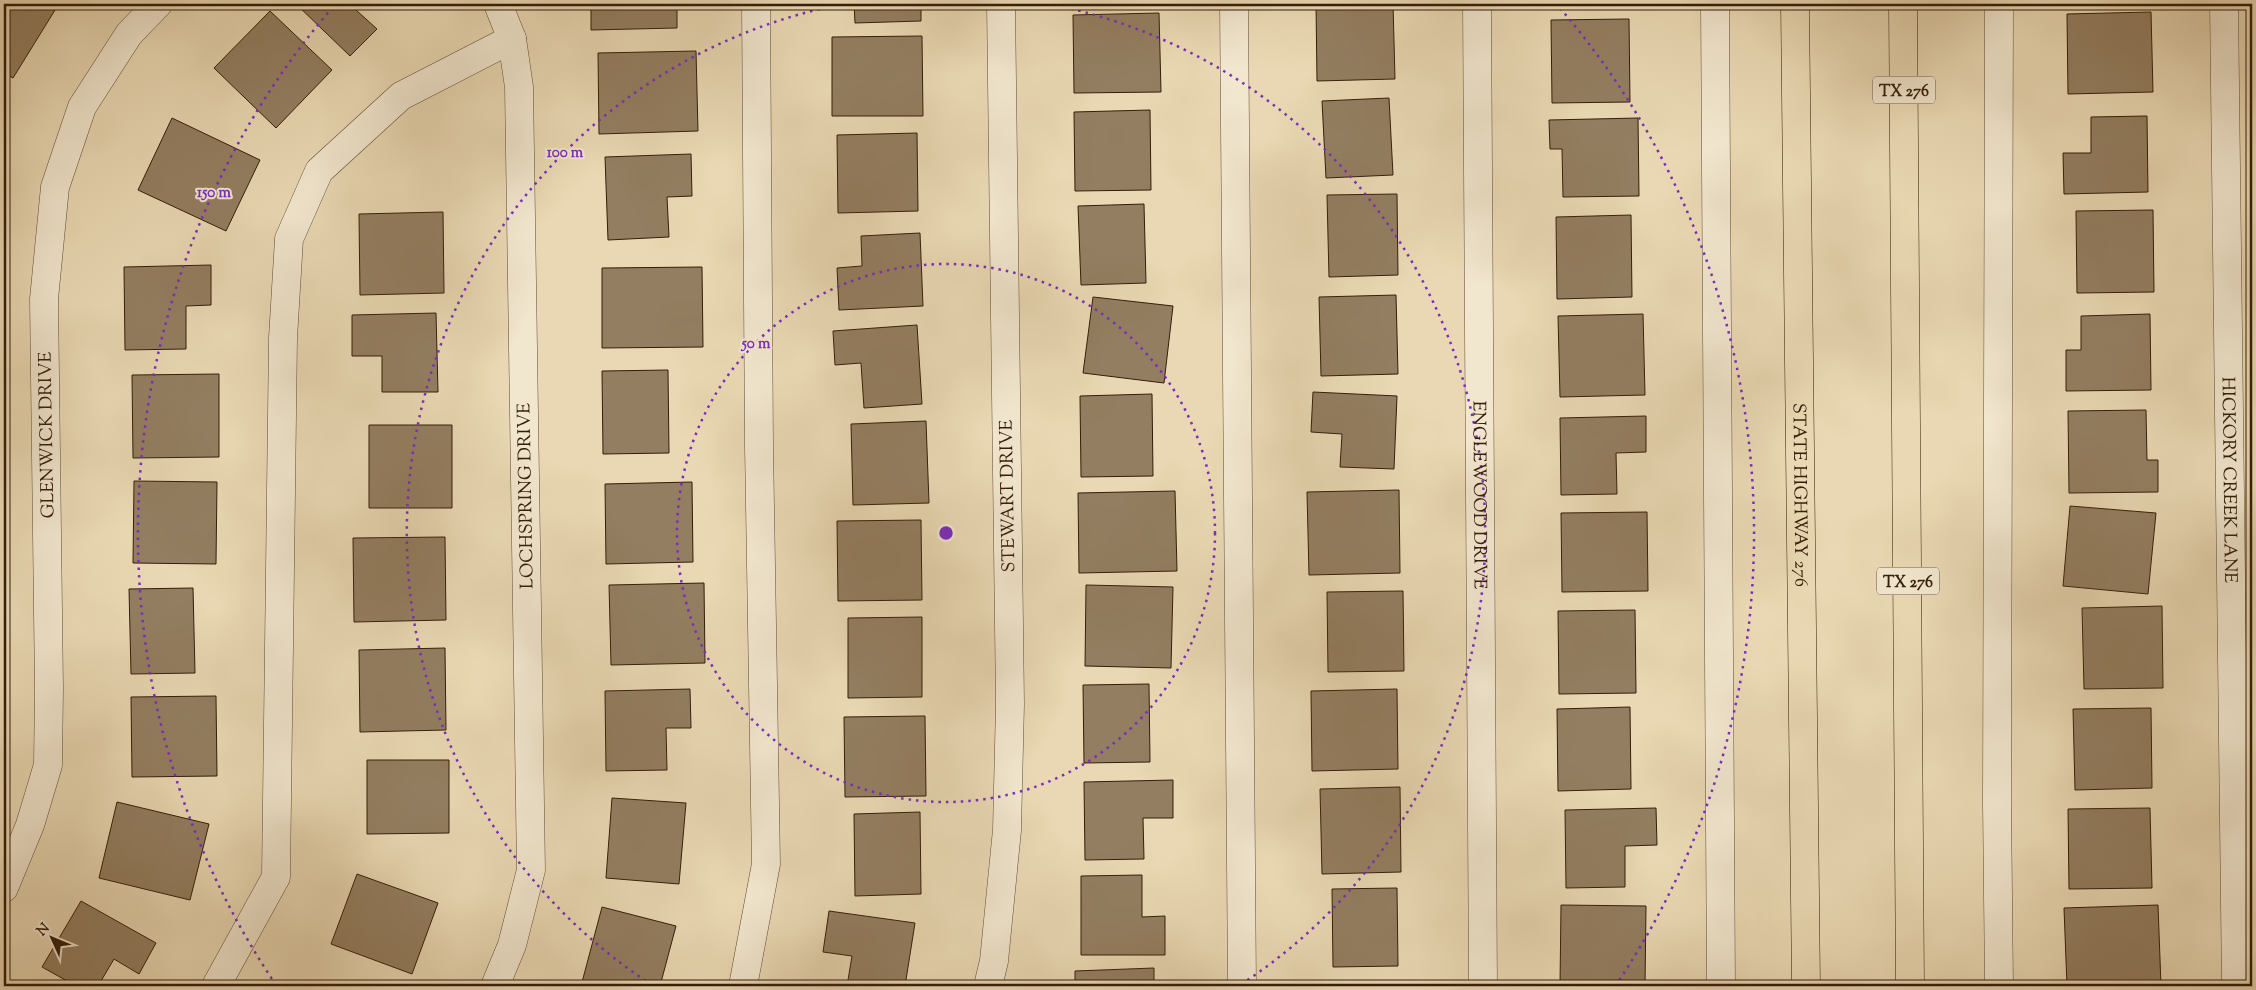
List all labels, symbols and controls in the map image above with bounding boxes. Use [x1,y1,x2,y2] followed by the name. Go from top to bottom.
[1873,76,1935,104] road number: TX 276
[547,143,584,164] text: 100 m
[197,183,231,204] text: 150 m
[741,334,771,355] text: 50 m
[34,351,62,518] street label: GLENWICK DRIVE
[2214,377,2242,583] street label: HICKORY CREEK LANE
[1464,401,1492,590] street label: ENGLEWOOD DRIVE
[512,403,542,589] street label: LOCHSPRING DRIVE
[1784,403,1813,587] street label: STATE HIGHWAY 276
[995,419,1023,572] street label: STEWART DRIVE
[937,524,955,542] centre of rings
[1877,568,1939,594] road number: TX 276
[28,912,78,962] north arrow
[33,919,55,941] text: N

